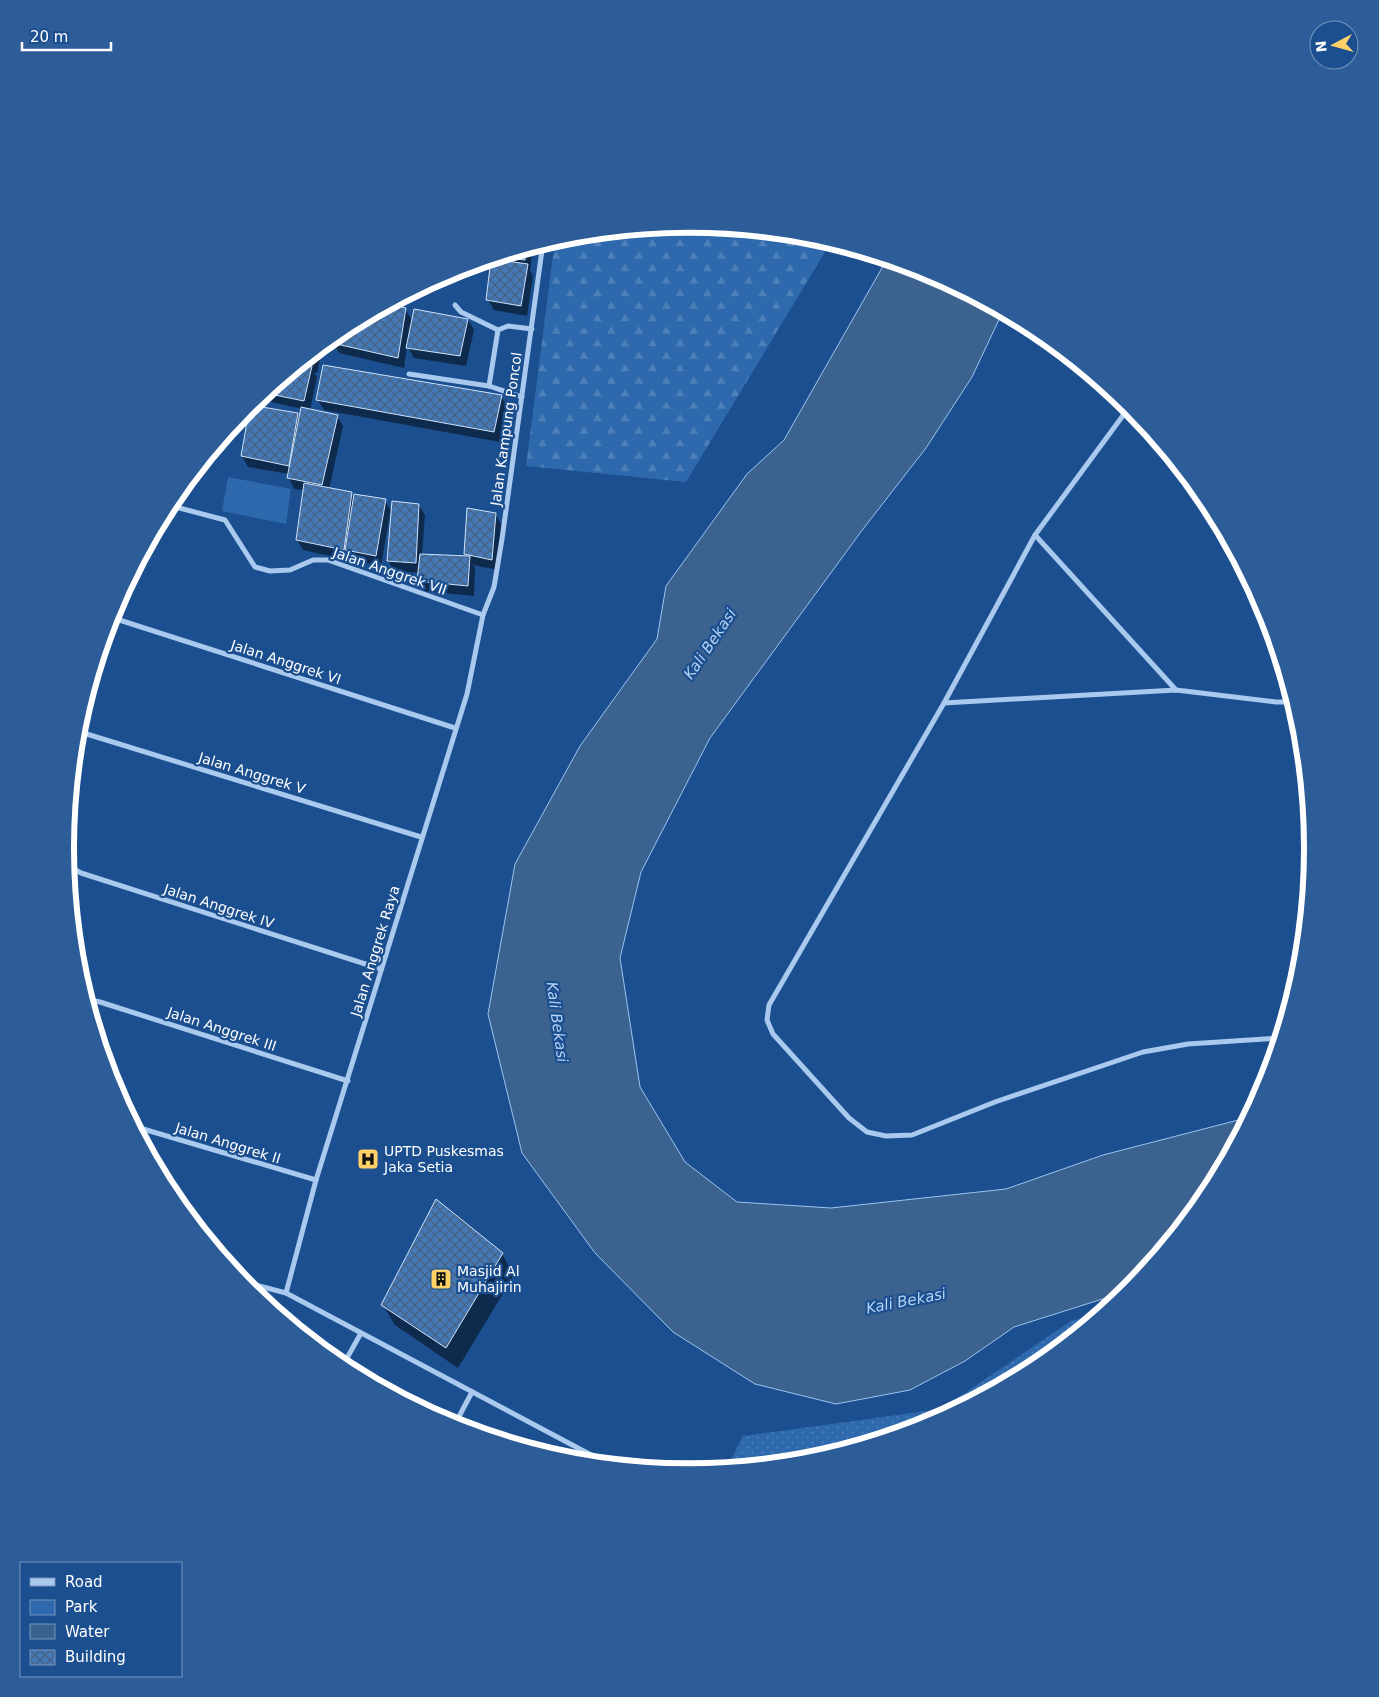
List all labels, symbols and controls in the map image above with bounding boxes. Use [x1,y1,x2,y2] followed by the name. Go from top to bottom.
[22,20,111,52] scale bar
[1309,20,1359,70] north arrow
[30,28,68,46] text: 20 m
[1313,40,1330,53] text: N
[487,351,525,508] street label: Jalan Kampung Poncol
[330,544,449,598] street label: Jalan Anggrek VII
[680,605,741,683] water label: Kali Bekasi
[228,636,343,687] street label: Jalan Anggrek VI
[196,749,308,797] street label: Jalan Anggrek V
[161,880,277,932] street label: Jalan Anggrek IV
[347,884,403,1019] street label: Jalan Anggrek Raya
[542,981,572,1064] water label: Kali Bekasi
[164,1004,279,1054] street label: Jalan Anggrek III
[172,1119,283,1167] street label: Jalan Anggrek II
[383,1143,504,1175] place label: UPTD Puskesmas Jaka Setia
[356,1147,380,1171] hospital icon: UPTD Puskesmas Jaka Setia
[457,1263,522,1295] place label: Masjid Al Muhajirin
[429,1267,453,1291] building icon: Masjid Al Muhajirin
[865,1284,948,1318] water label: Kali Bekasi
[20,1562,182,1677] legend
[65,1573,103,1591] text: Road
[65,1598,98,1616] text: Park
[65,1623,110,1641] text: Water
[65,1648,126,1666] text: Building

